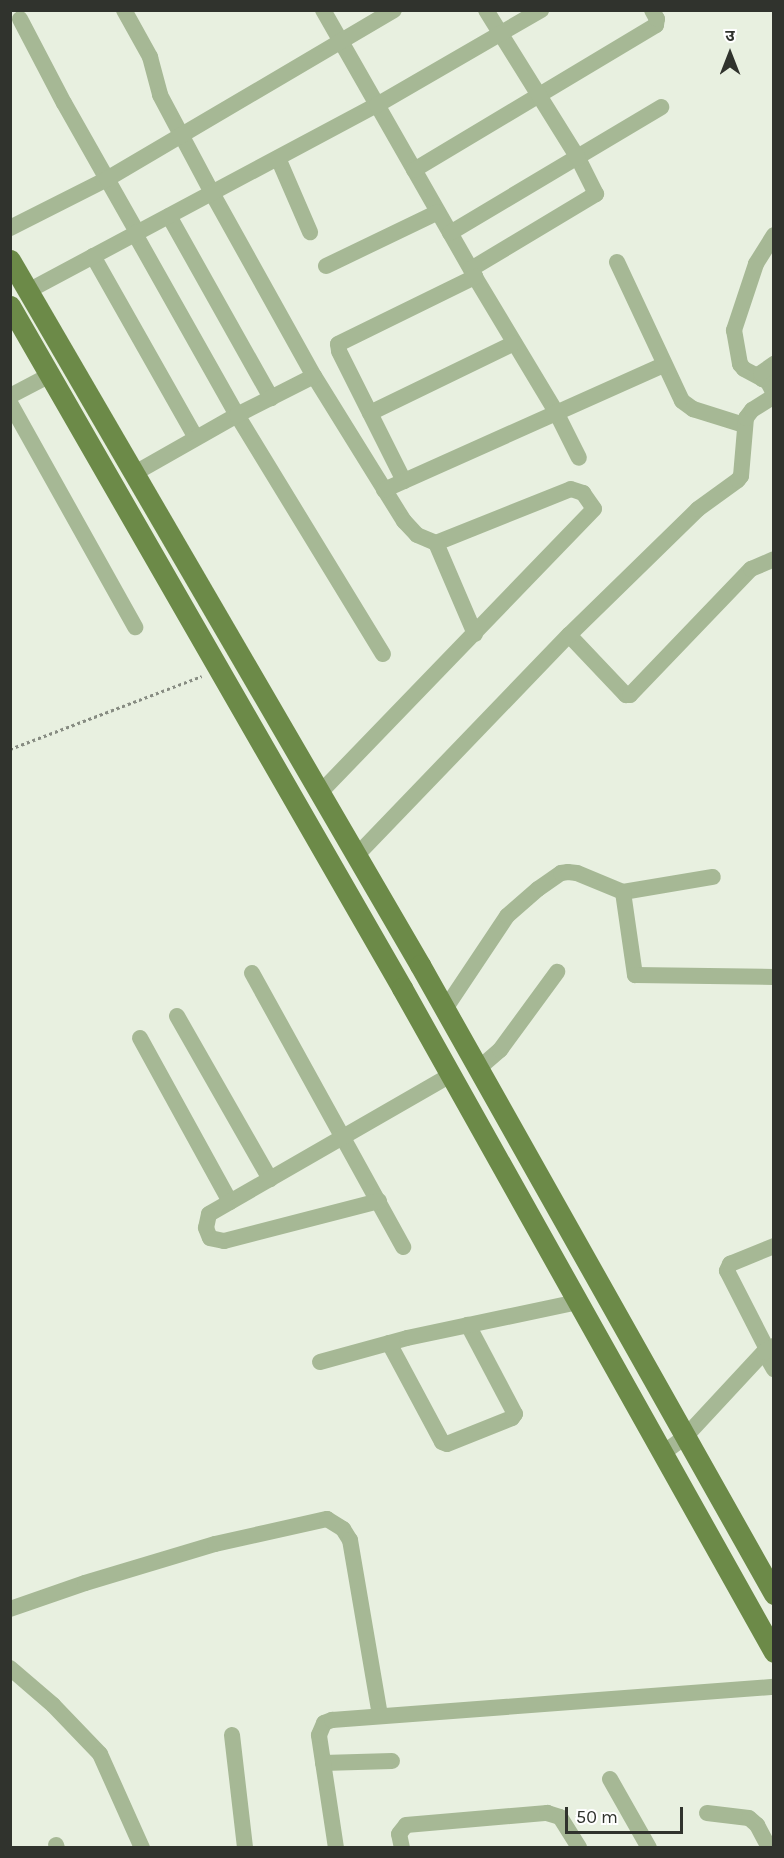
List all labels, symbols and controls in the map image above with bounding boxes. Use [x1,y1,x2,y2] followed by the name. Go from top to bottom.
[700,24,760,84] north arrow
[725,26,735,45] text: उ
[568,1795,686,1833] scale bar
[576,1806,618,1828] text: 50 m

